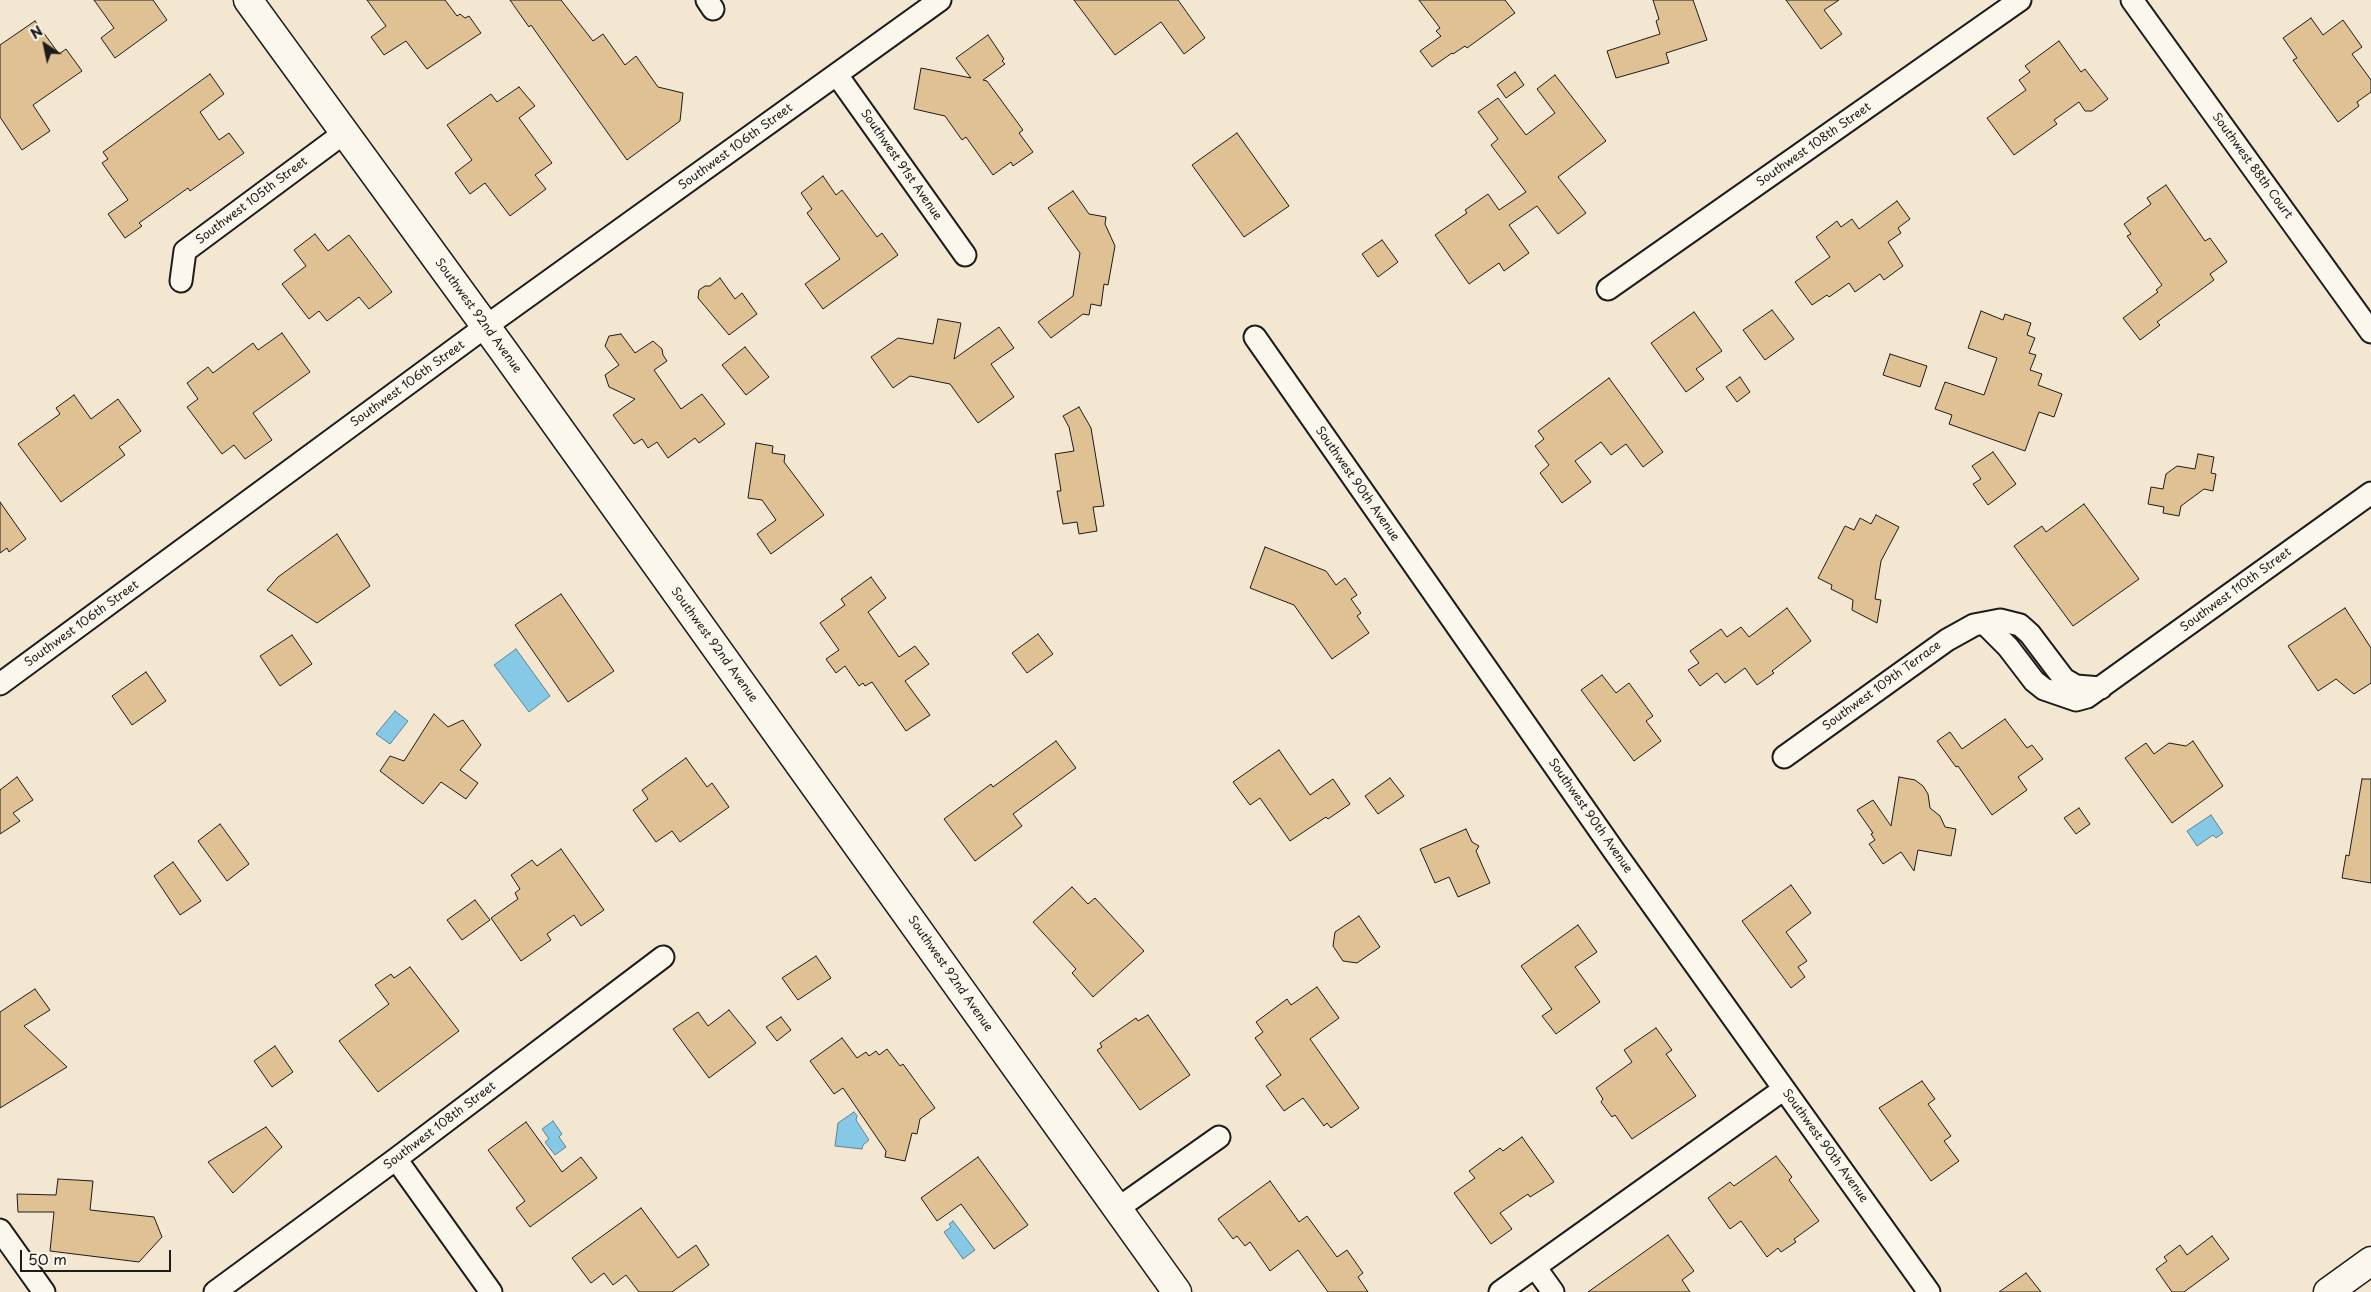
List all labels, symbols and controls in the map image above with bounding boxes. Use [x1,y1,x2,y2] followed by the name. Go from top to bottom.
[20,20,70,70] north arrow
[26,20,47,44] text: N
[1754,100,1874,190] street label: Southwest 108th Street
[676,101,796,193] street label: Southwest 106th Street
[857,107,945,223] street label: Southwest 91st Avenue
[2209,110,2295,222] street label: Southwest 88th Court
[193,154,311,248] street label: Southwest 105th Street
[432,256,524,376] street label: Southwest 92nd Avenue
[348,338,468,430] street label: Southwest 106th Street
[1312,424,1402,544] street label: Southwest 90th Avenue
[2178,545,2294,635] street label: Southwest 110th Street
[22,578,142,670] street label: Southwest 106th Street
[668,585,760,705] street label: Southwest 92nd Avenue
[1820,638,1944,734] street label: Southwest 109th Terrace
[1545,756,1635,876] street label: Southwest 90th Avenue
[905,913,995,1035] street label: Southwest 92nd Avenue
[381,1079,499,1173] street label: Southwest 108th Street
[1779,1087,1871,1205] street label: Southwest 90th Avenue
[22,1240,174,1272] scale bar
[28,1247,67,1270] text: 50 m

